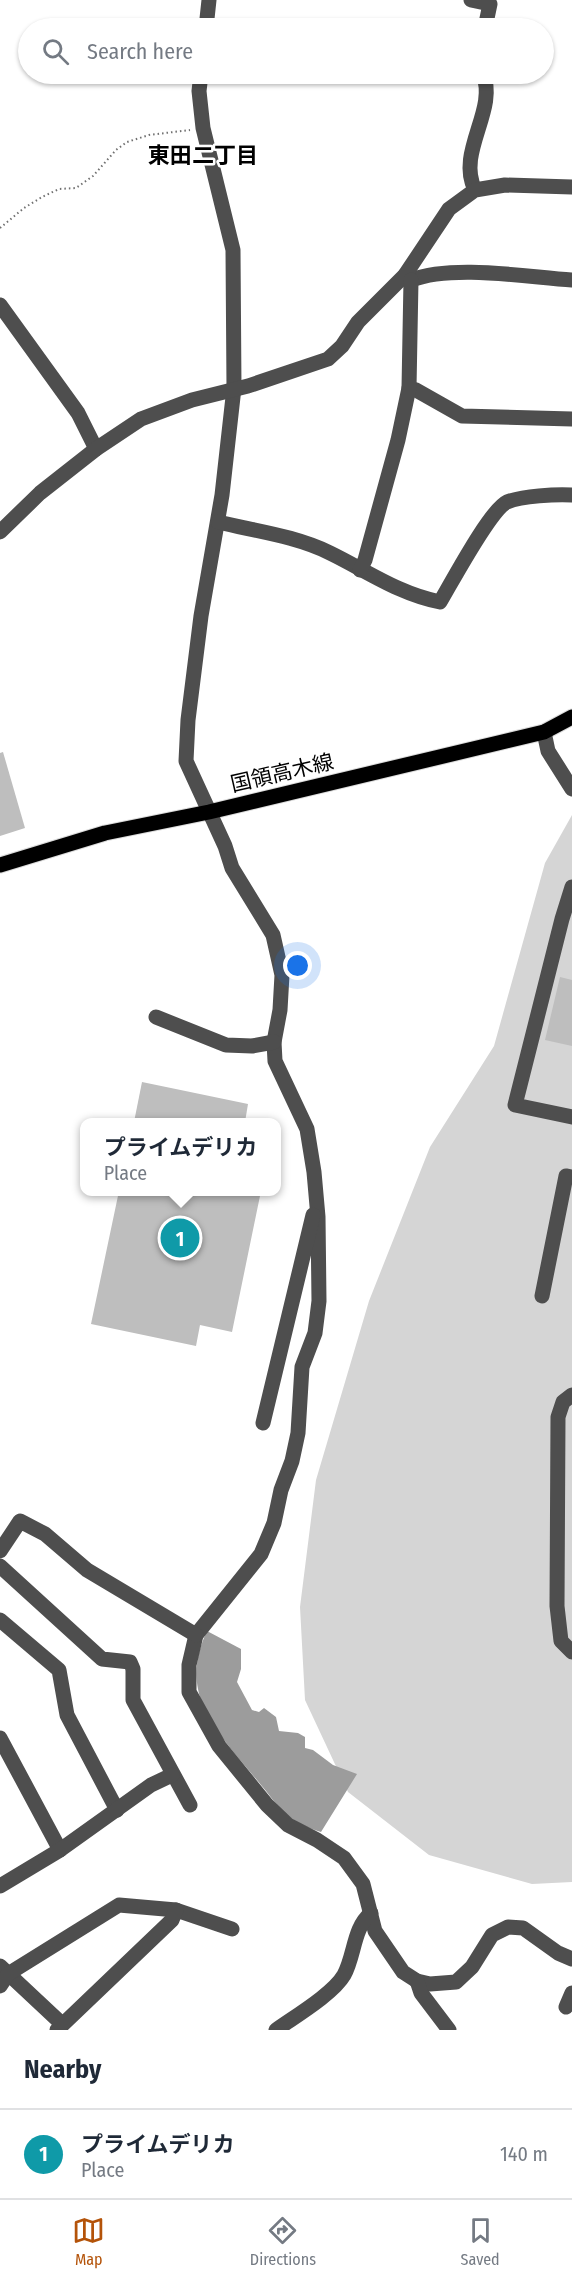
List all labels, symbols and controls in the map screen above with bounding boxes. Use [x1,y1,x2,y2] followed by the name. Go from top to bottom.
[18,18,554,84] search box
[39,35,72,68] icon: search
[87,38,193,65] text: Search here
[148,142,258,169] district label: 東田二丁目
[228,749,336,797] street label: 国領高木線
[283,951,312,980] your location
[80,1118,281,1196] popup
[104,1134,257,1161] text: プライムデリカ
[104,1161,147,1185] text: Place
[160,1216,200,1260] pin: 1
[24,2054,101,2085] text: Nearby
[81,2131,235,2158] text: プライムデリカ
[39,2142,48,2166] text: 1
[500,2142,548,2166] text: 140 m
[81,2158,124,2182] text: Place
[72,2214,105,2269] tab: Map
[250,2214,316,2269] tab: Directions
[461,2214,500,2269] tab: Saved

